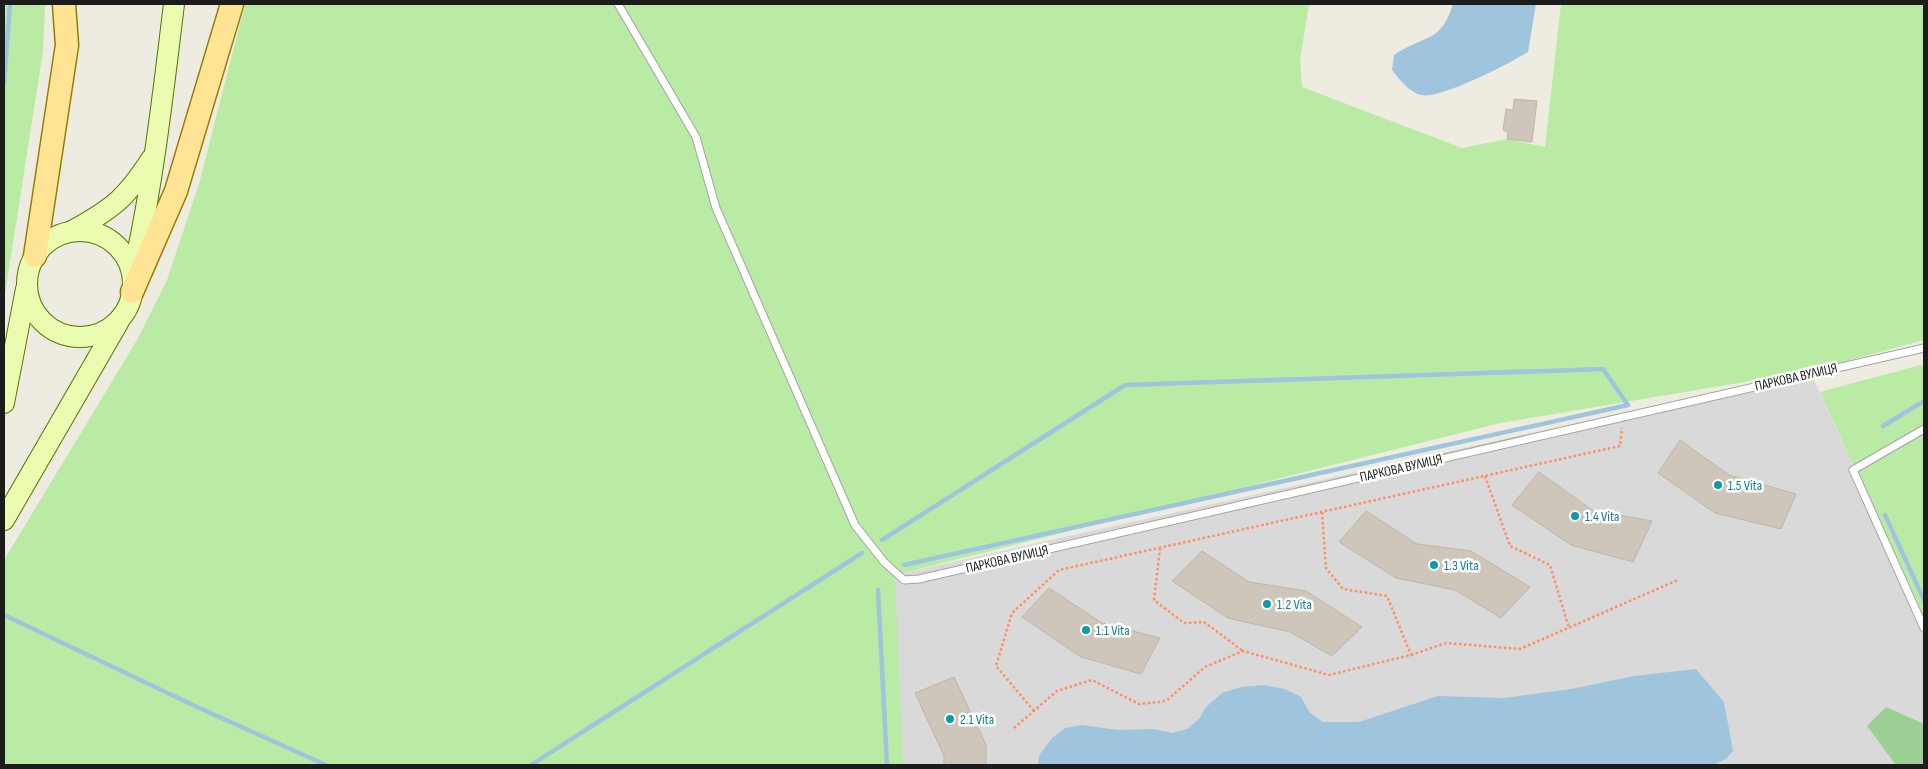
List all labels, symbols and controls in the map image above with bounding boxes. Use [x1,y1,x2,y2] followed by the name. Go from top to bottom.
[1753,359,1839,395] street label: ПАРКОВА ВУЛИЦЯ
[1358,450,1444,486] street label: ПАРКОВА ВУЛИЦЯ
[1728,477,1762,494] place label: 1.5 Vita
[1712,479,1724,491] marker: 1.5 Vita
[1585,508,1619,525] place label: 1.4 Vita
[1569,510,1581,522] marker: 1.4 Vita
[964,541,1050,577] street label: ПАРКОВА ВУЛИЦЯ
[1444,557,1479,574] place label: 1.3 Vita
[1428,559,1440,571] marker: 1.3 Vita
[1277,596,1312,613] place label: 1.2 Vita
[1261,598,1273,610] marker: 1.2 Vita
[1096,622,1130,639] place label: 1.1 Vita
[1080,624,1092,636] marker: 1.1 Vita
[960,711,994,728] place label: 2.1 Vita
[944,713,956,725] marker: 2.1 Vita

